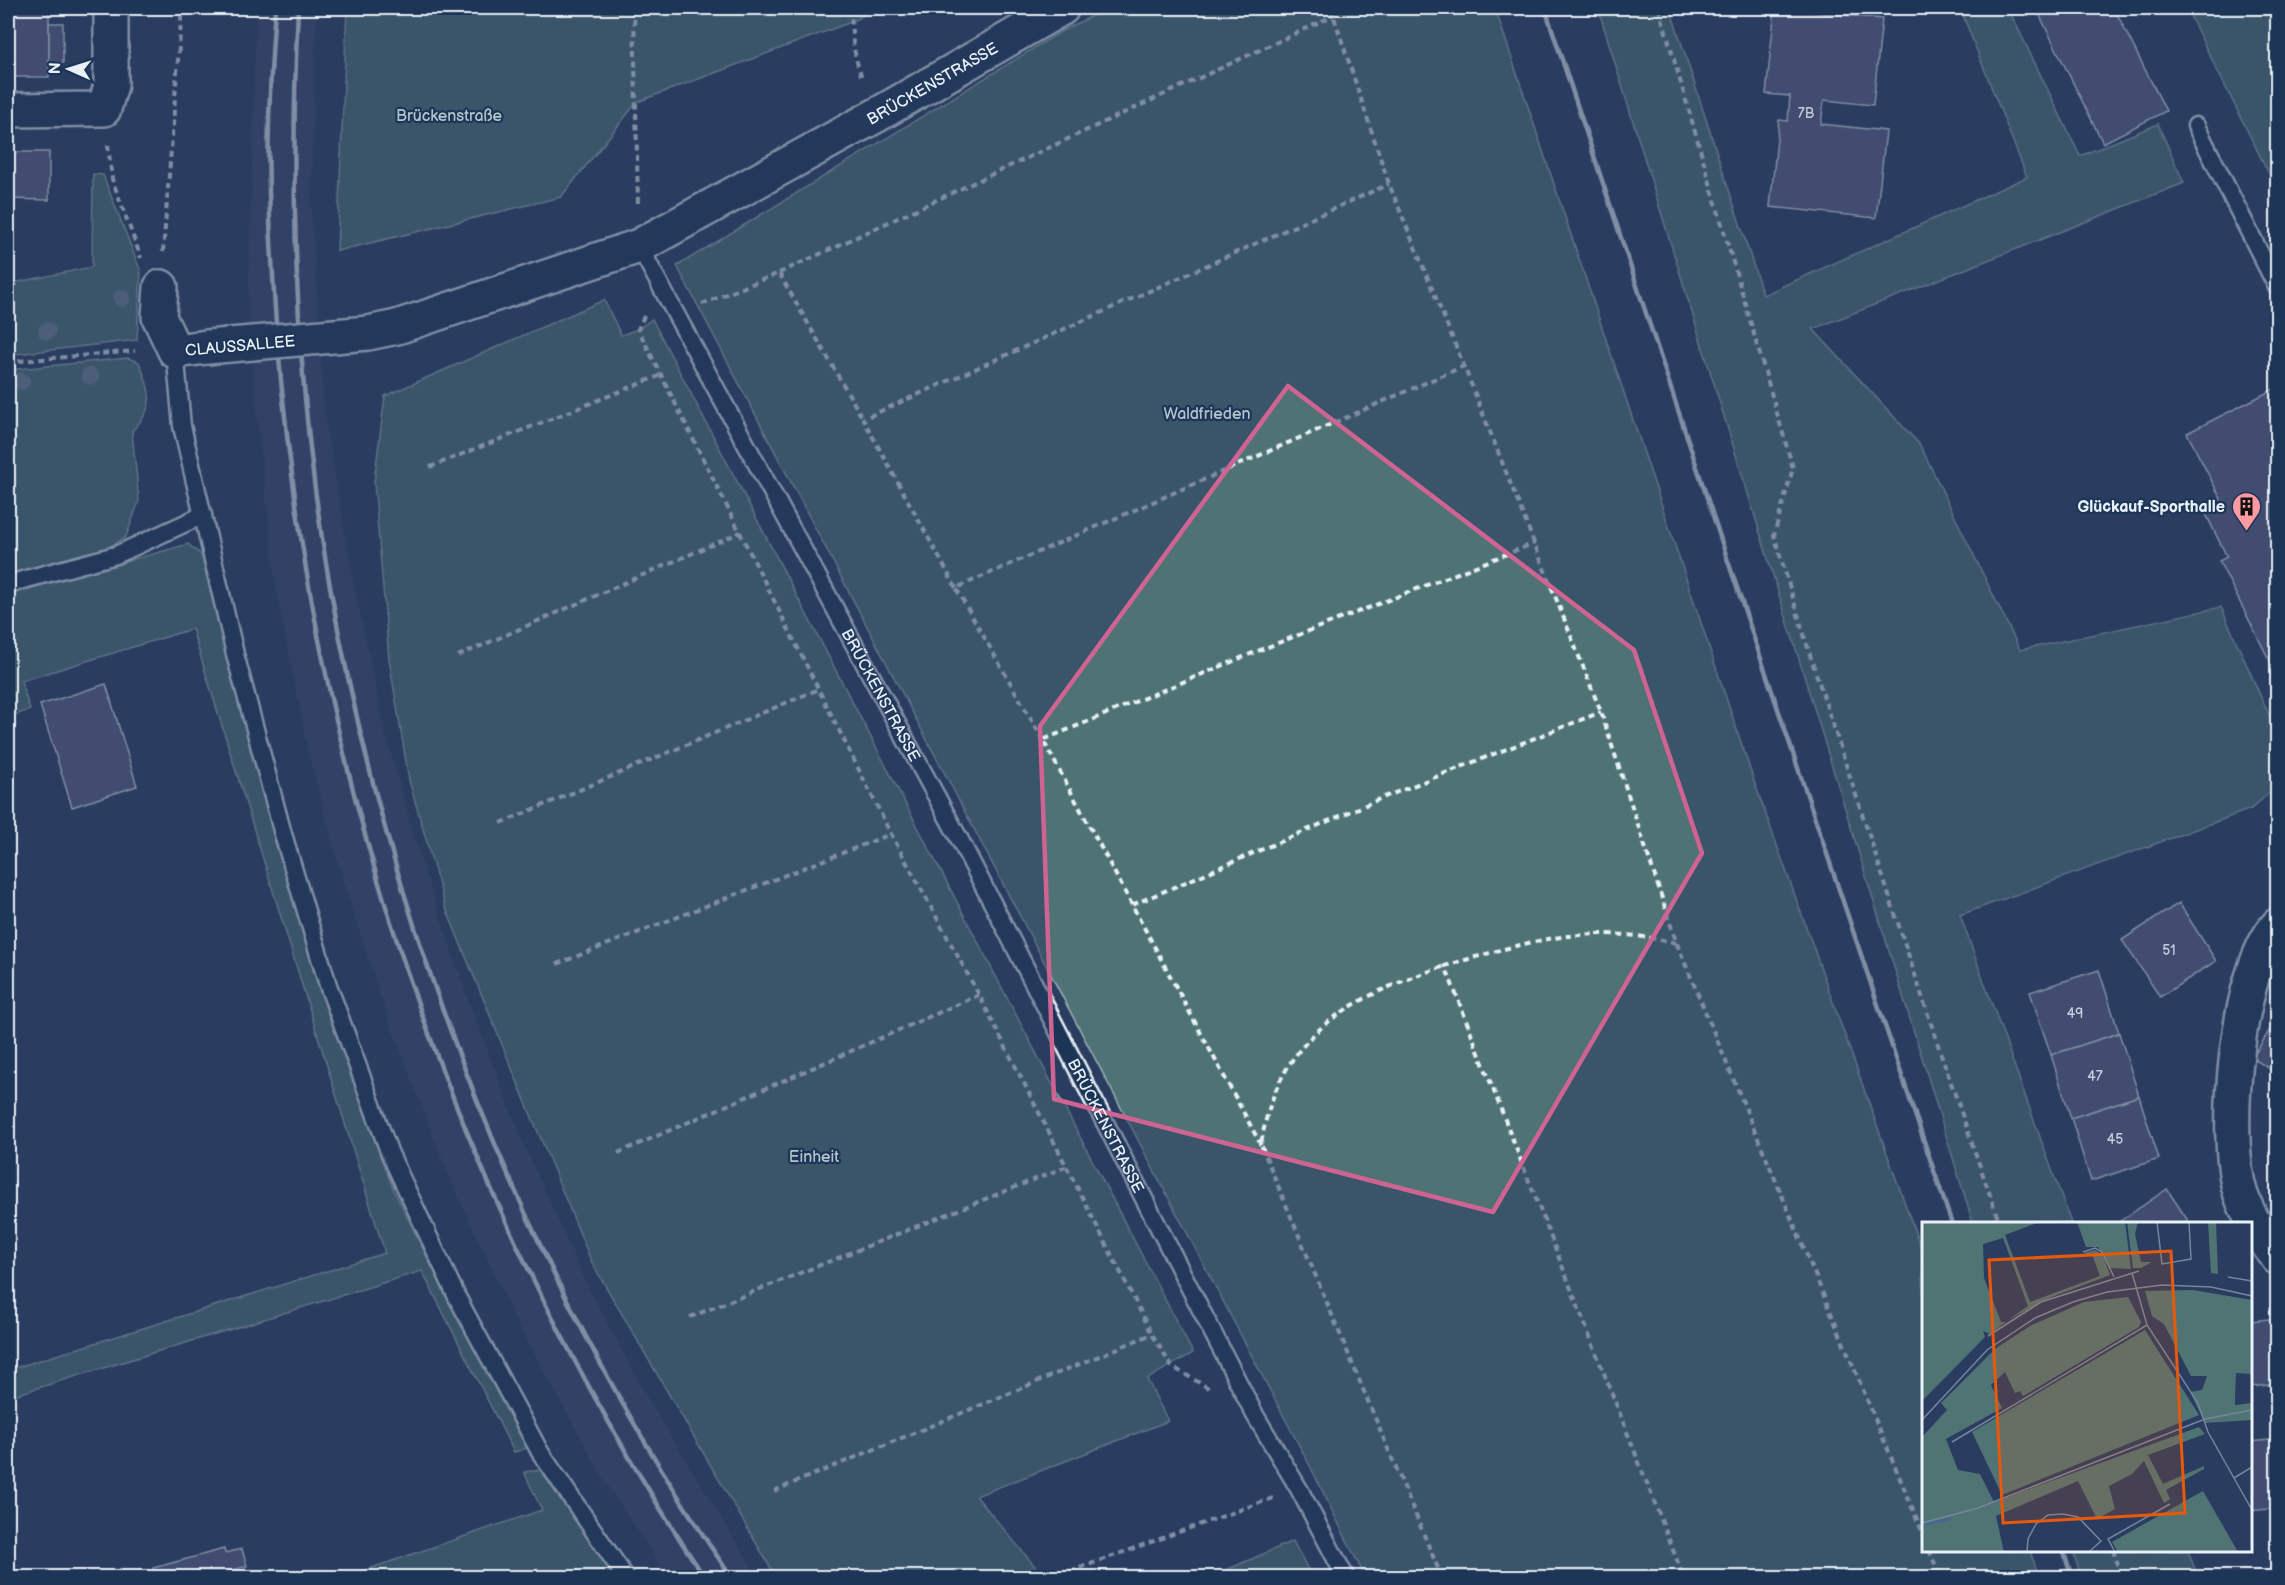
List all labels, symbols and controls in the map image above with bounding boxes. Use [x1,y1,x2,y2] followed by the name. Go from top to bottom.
[39,39,99,99] north arrow
[864,39,1002,130] street label: BRÜCKENSTRASSE
[46,62,65,75] text: N
[1798,105,1815,122] house number: 7B
[396,107,503,126] park label: Brückenstraße
[184,332,296,361] street label: CLAUSSALLEE
[1164,405,1251,424] park label: Waldfrieden
[2230,490,2262,532] building icon: Glückauf-Sporthalle
[2078,498,2225,517] place label: Glückauf-Sporthalle
[837,626,924,765] street label: BRÜCKENSTRASSE
[2162,942,2176,959] house number: 51
[2067,1005,2083,1022] house number: 49
[1063,1056,1147,1196] street label: BRÜCKENSTRASSE
[2087,1068,2103,1085] house number: 47
[2107,1131,2123,1148] house number: 45
[789,1148,839,1167] park label: Einheit
[1922,1222,2252,1552] inset map

